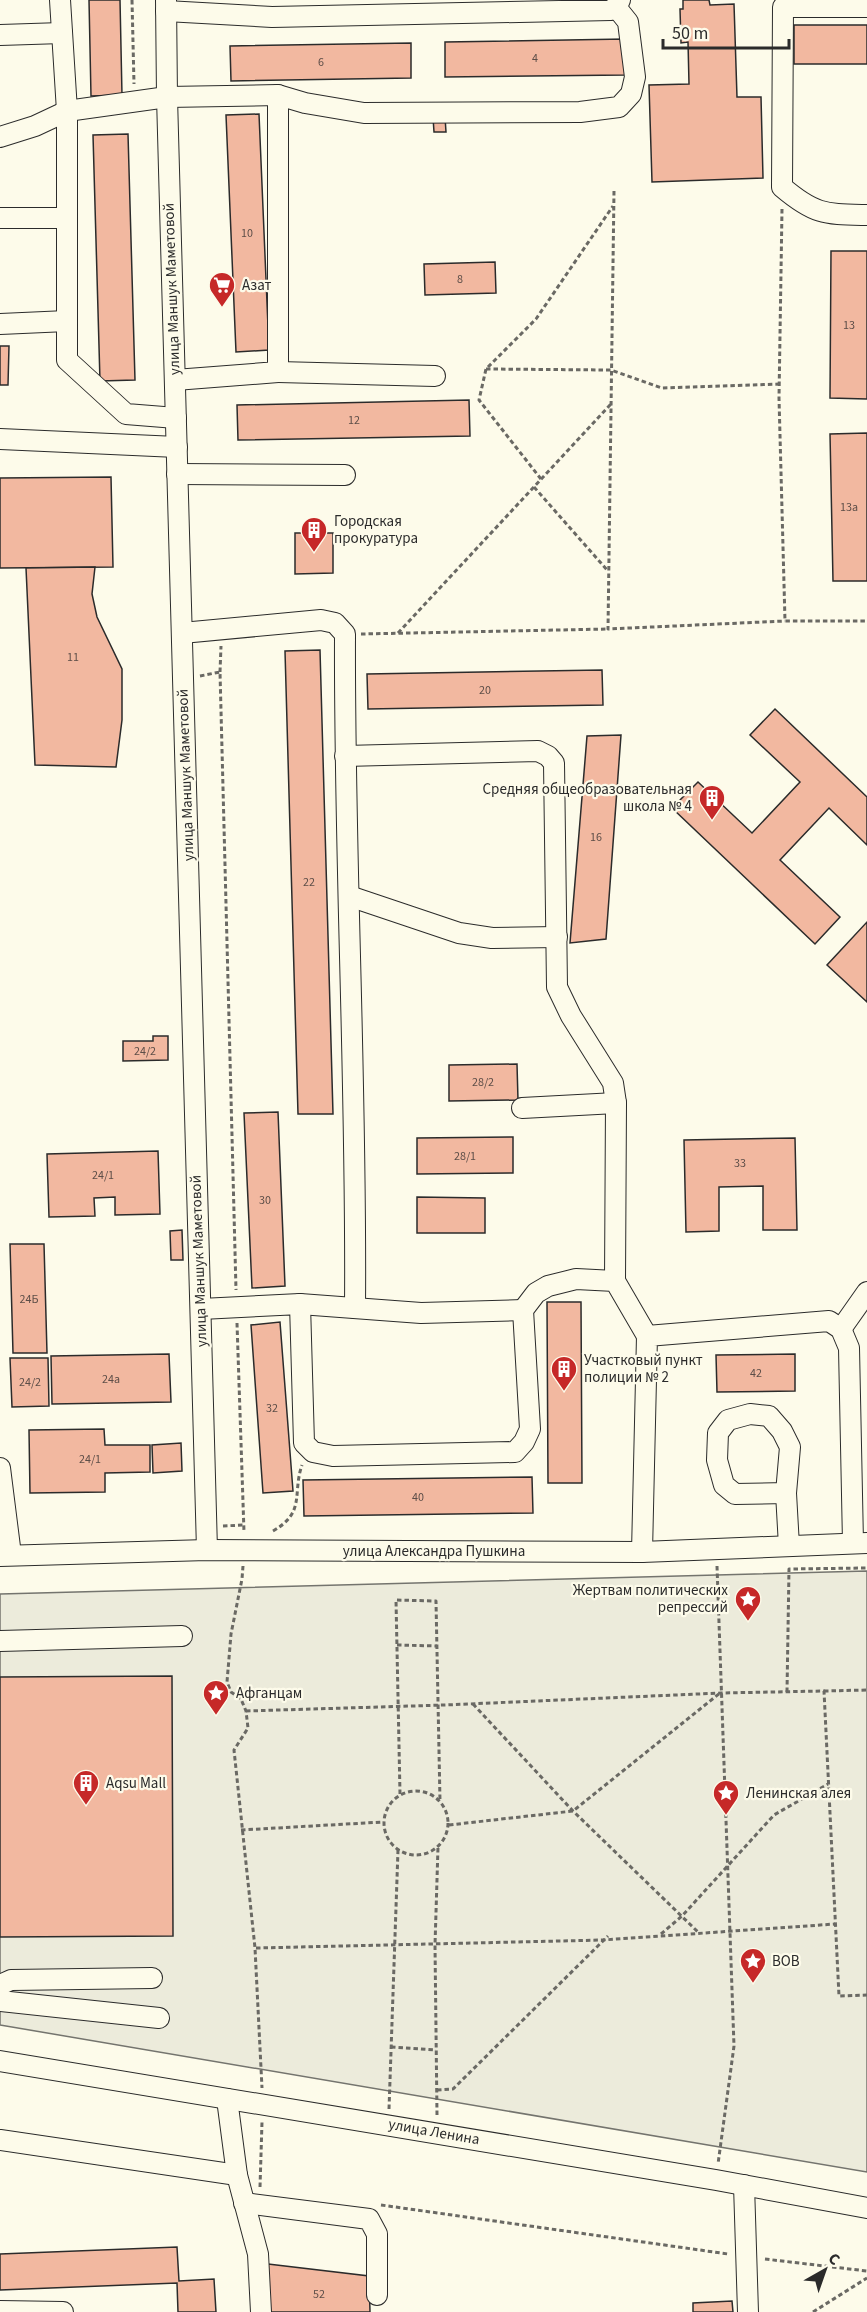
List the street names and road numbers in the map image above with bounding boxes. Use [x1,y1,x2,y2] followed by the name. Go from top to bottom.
[159,203,185,375] street label: улица Маншук Маметовой
[173,689,199,861] street label: улица Маншук Маметовой
[186,1175,212,1347] street label: улица Маншук Маметовой
[343,1541,525,1562] street label: улица Александра Пушкина
[387,2114,481,2150] street label: улица Ленина

